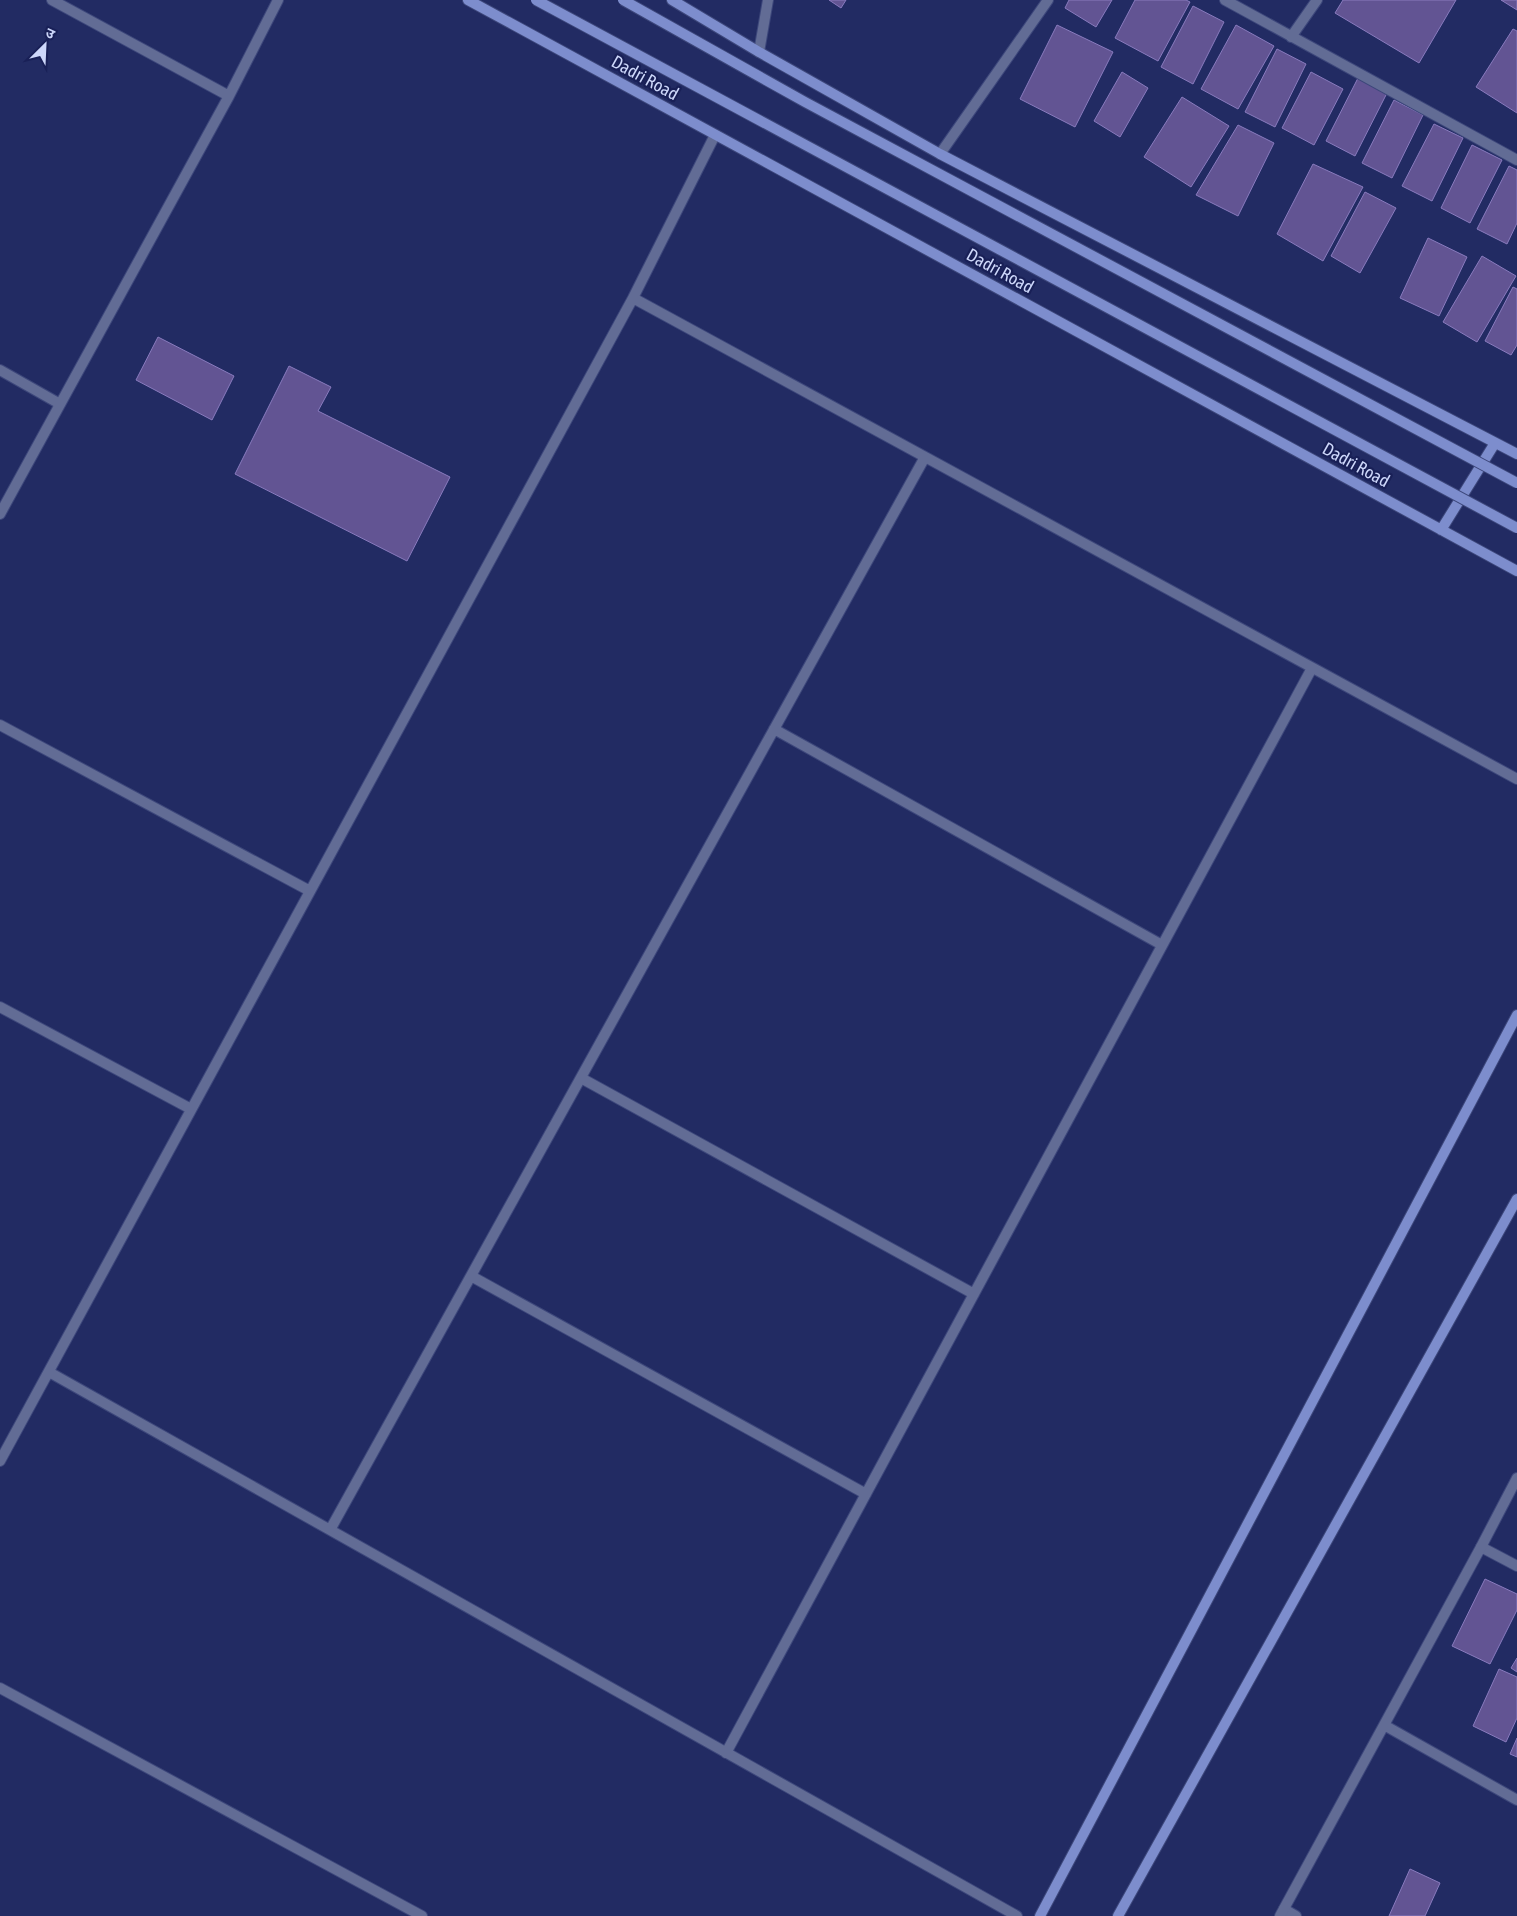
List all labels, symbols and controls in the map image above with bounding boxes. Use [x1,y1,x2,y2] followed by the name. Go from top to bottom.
[20,20,70,70] north arrow
[43,24,58,42] text: उ
[608,51,682,105] street label: Dadri Road
[963,244,1037,298] street label: Dadri Road
[1319,438,1393,492] street label: Dadri Road

